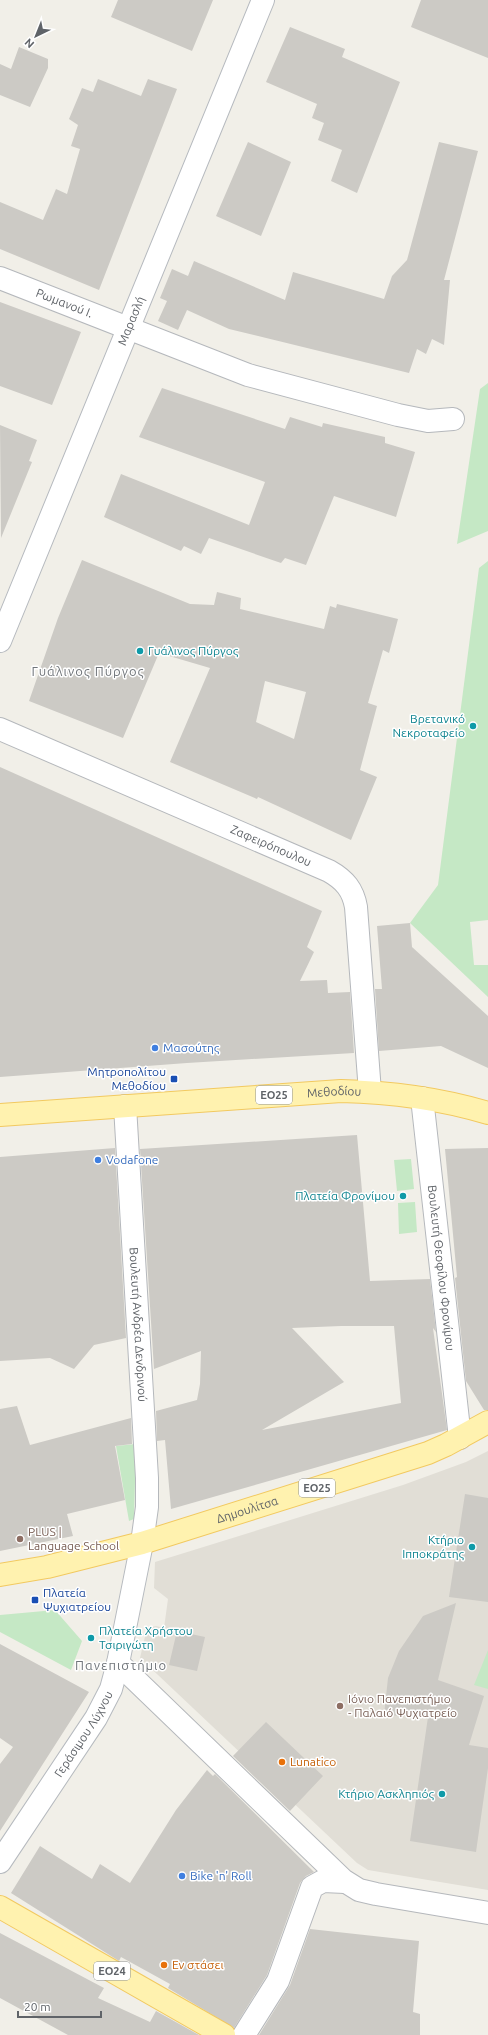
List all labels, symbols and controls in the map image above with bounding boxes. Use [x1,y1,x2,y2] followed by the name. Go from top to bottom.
[16,16,56,56] north arrow
[22,36,36,51] text: N
[34,286,95,320] street label: Ρωμανού Ι.
[115,294,147,347] street label: Μαρασλή
[148,644,239,658] place label: Γυάλινος Πύργος
[135,646,145,656] marker: Γυάλινος Πύργος
[32,664,144,679] district label: Γυάλινος Πύργος
[392,712,465,739] place label: Βρετανικό Νεκροταφείο
[468,721,478,731] marker: Βρετανικό Νεκροταφείο
[229,822,314,869] street label: Ζαφειρόπουλου
[163,1041,220,1055] place label: Μασούτης
[150,1043,160,1053] marker: Μασούτης
[87,1065,166,1092] place label: Μητροπολίτου Μεθοδίου
[169,1074,179,1084] marker: Μητροπολίτου Μεθοδίου
[306,1084,362,1099] street label: Μεθοδίου
[256,1086,292,1104] road number: ΕΟ25
[106,1153,158,1166] place label: Vodafone
[93,1155,103,1165] marker: Vodafone
[426,1184,457,1351] street label: Βουλευτή Θεοφίλου Φρονίμου
[295,1189,395,1202] place label: Πλατεία Φρονίμου
[398,1191,408,1201] marker: Πλατεία Φρονίμου
[127,1247,149,1402] street label: Βουλευτή Ανδρέα Δενδρινού
[299,1479,335,1497] road number: ΕΟ25
[215,1494,280,1525] street label: Δημουλίτσα
[28,1525,119,1552] place label: PLUS | Language School
[402,1533,465,1561] place label: Κτήριο Ιπποκράτης
[15,1534,25,1544] marker: PLUS | Language School
[467,1542,477,1552] marker: Κτήριο Ιπποκράτης
[43,1586,111,1613] place label: Πλατεία Ψυχιατρείου
[30,1595,40,1605] marker: Πλατεία Ψυχιατρείου
[99,1624,193,1651] place label: Πλατεία Χρήστου Τσιριγώτη
[86,1633,96,1643] marker: Πλατεία Χρήστου Τσιριγώτη
[75,1658,167,1672] district label: Πανεπιστήμιο
[52,1689,115,1779] street label: Γεράσιμου Λύχνου
[348,1692,457,1719] place label: Ιόνιο Πανεπιστήμιο - Παλαιό Ψυχιατρείο
[335,1701,345,1711] marker: Ιόνιο Πανεπιστήμιο - Παλαιό Ψυχιατρείο
[290,1755,336,1768] place label: Lunatico
[277,1757,287,1767] marker: Lunatico
[338,1787,435,1801] place label: Κτήριο Ασκληπιός
[437,1789,447,1799] marker: Κτήριο Ασκληπιός
[190,1869,252,1882] place label: Bike 'n' Roll
[177,1871,187,1881] marker: Bike 'n' Roll
[172,1958,224,1971] place label: Εν στάσει
[159,1960,169,1970] marker: Εν στάσει
[94,1962,130,1980] road number: ΕΟ24
[18,1993,101,2019] scale bar
[24,2000,51,2013] text: 20 m

